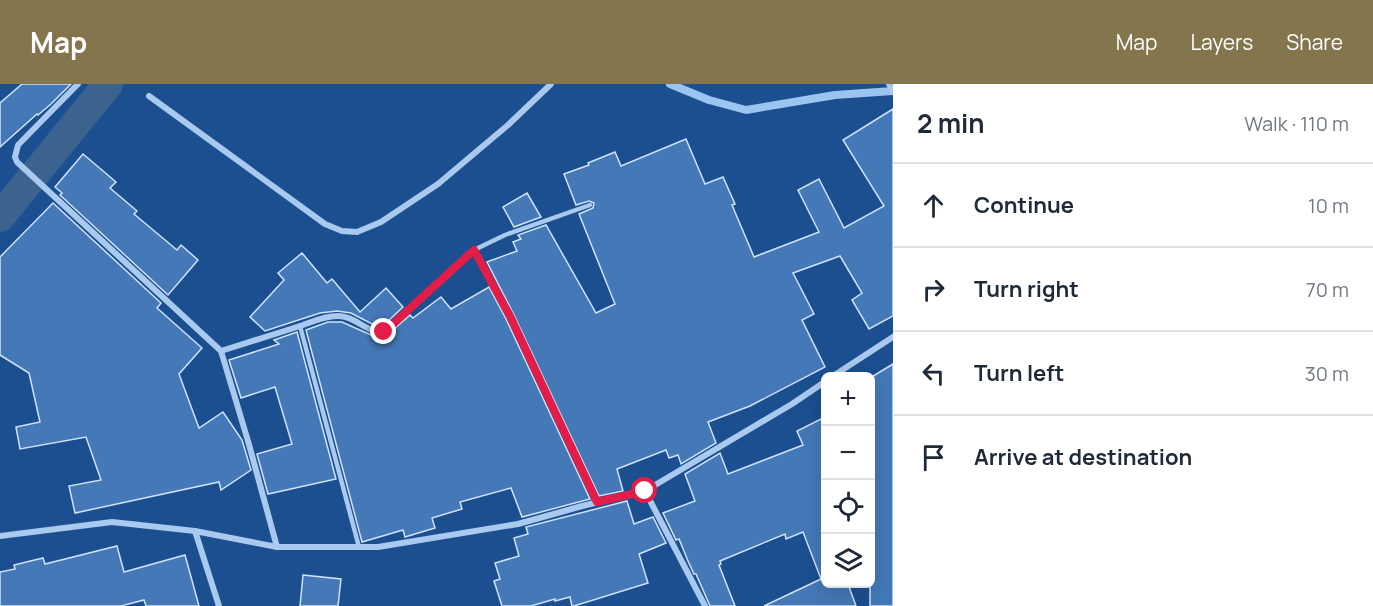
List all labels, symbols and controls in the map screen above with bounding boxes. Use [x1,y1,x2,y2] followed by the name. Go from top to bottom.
[30,23,87,61] text: Map
[1116,28,1157,56] text: Map
[1190,28,1253,56] text: Layers
[1286,28,1343,56] text: Share
[917,105,985,141] text: 2 min
[1244,110,1349,137] text: Walk · 110 m
[917,189,950,222] icon: ahead
[974,190,1074,220] text: Continue
[1308,192,1349,219] text: 10 m
[917,273,950,306] icon: right
[974,274,1079,304] text: Turn right
[1306,276,1349,303] text: 70 m
[370,318,396,344] route end
[917,357,950,390] icon: left
[974,358,1064,388] text: Turn left
[1305,360,1349,387] text: 30 m
[821,372,875,588] map controls
[821,372,875,426] button: +
[821,426,875,480] button: −
[917,441,950,474] icon: arrive
[974,442,1192,472] text: Arrive at destination
[631,477,657,503] route start
[821,480,875,534] button: locate
[821,534,875,588] button: layers

